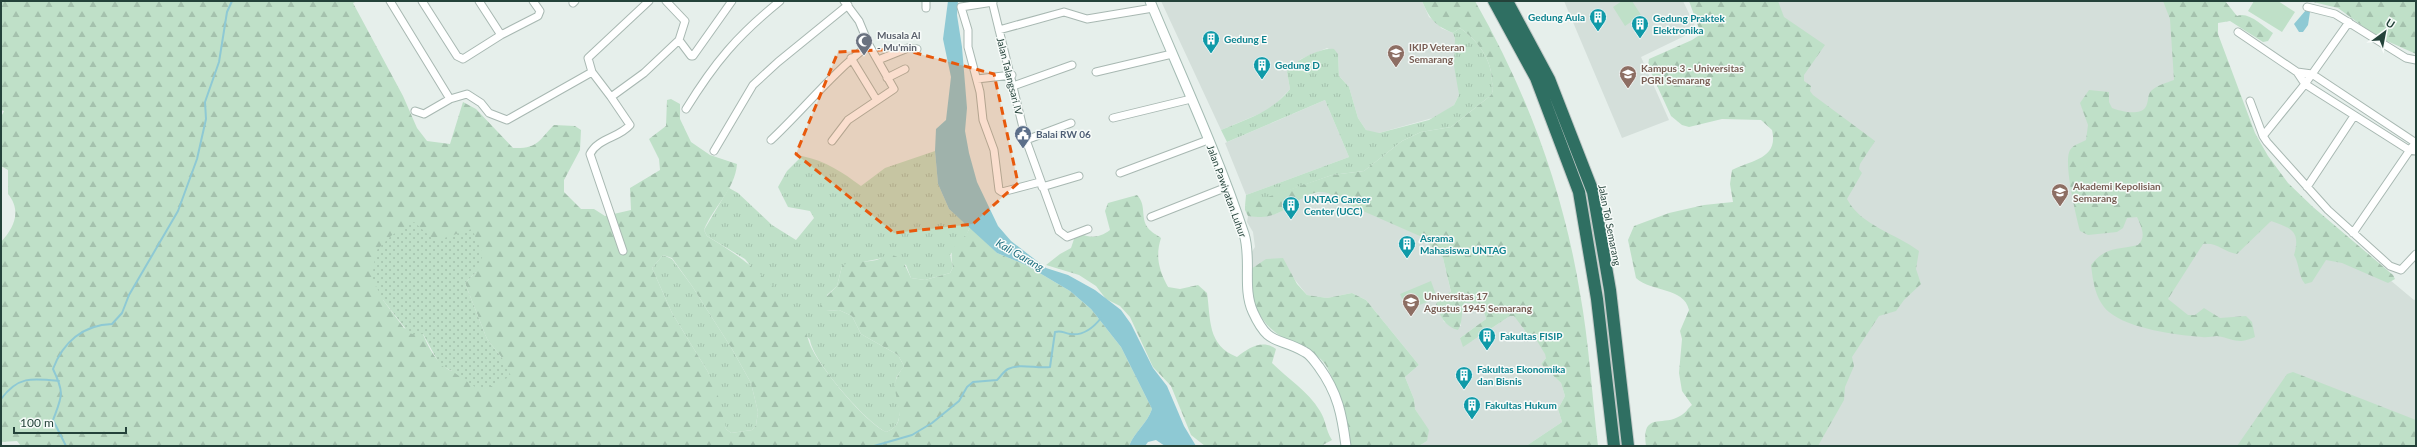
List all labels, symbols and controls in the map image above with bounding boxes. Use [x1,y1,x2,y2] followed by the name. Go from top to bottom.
[1588,7,1608,32] building icon: Gedung Aula
[1528,11,1585,23] place label: Gedung Aula
[1653,12,1725,36] place label: Gedung Praktek Elektronika
[2365,12,2405,52] north arrow
[1630,14,1650,39] building icon: Gedung Praktek Elektronika
[2384,15,2397,31] text: U
[877,29,921,53] place label: Musala Al - Mu'min
[1201,29,1221,54] building icon: Gedung E
[854,31,874,56] mosque icon: Musala Al - Mu'min
[1224,33,1267,45] place label: Gedung E
[995,36,1025,116] street label: Jalan Talangsari IV
[1409,41,1465,65] place label: IKIP Veteran Semarang
[1386,43,1406,68] school or university icon: IKIP Veteran Semarang
[1252,55,1272,80] building icon: Gedung D
[1275,59,1320,71] place label: Gedung D
[1641,62,1744,86] place label: Kampus 3 - Universitas PGRI Semarang
[1618,64,1638,89] school or university icon: Kampus 3 - Universitas PGRI Semarang
[1013,124,1033,149] public building icon: Balai RW 06
[1036,128,1091,140] place label: Balai RW 06
[1205,143,1249,239] street label: Jalan Pawiyatan Luhur
[2072,180,2161,204] place label: Akademi Kepolisian Semarang
[2050,182,2070,207] school or university icon: Akademi Kepolisian Semarang
[1596,183,1624,267] street label: Jalan Tol Semarang
[1304,193,1371,217] place label: UNTAG Career Center (UCC)
[1281,195,1301,220] building icon: UNTAG Career Center (UCC)
[1419,232,1506,256] place label: Asrama Mahasiswa UNTAG
[1397,234,1417,259] building icon: Asrama Mahasiswa UNTAG
[994,236,1047,274] water label: Kali Garang
[1423,290,1533,314] place label: Universitas 17 Agustus 1945 Semarang
[1401,292,1421,317] school or university icon: Universitas 17 Agustus 1945 Semarang
[1477,326,1497,351] building icon: Fakultas FISIP
[1500,330,1562,342] place label: Fakultas FISIP
[1477,363,1565,387] place label: Fakultas Ekonomika dan Bisnis
[1454,365,1474,390] building icon: Fakultas Ekonomika dan Bisnis
[1462,395,1482,420] building icon: Fakultas Hukum
[1485,399,1557,411] place label: Fakultas Hukum
[14,409,126,435] scale bar
[20,415,54,430] text: 100 m

